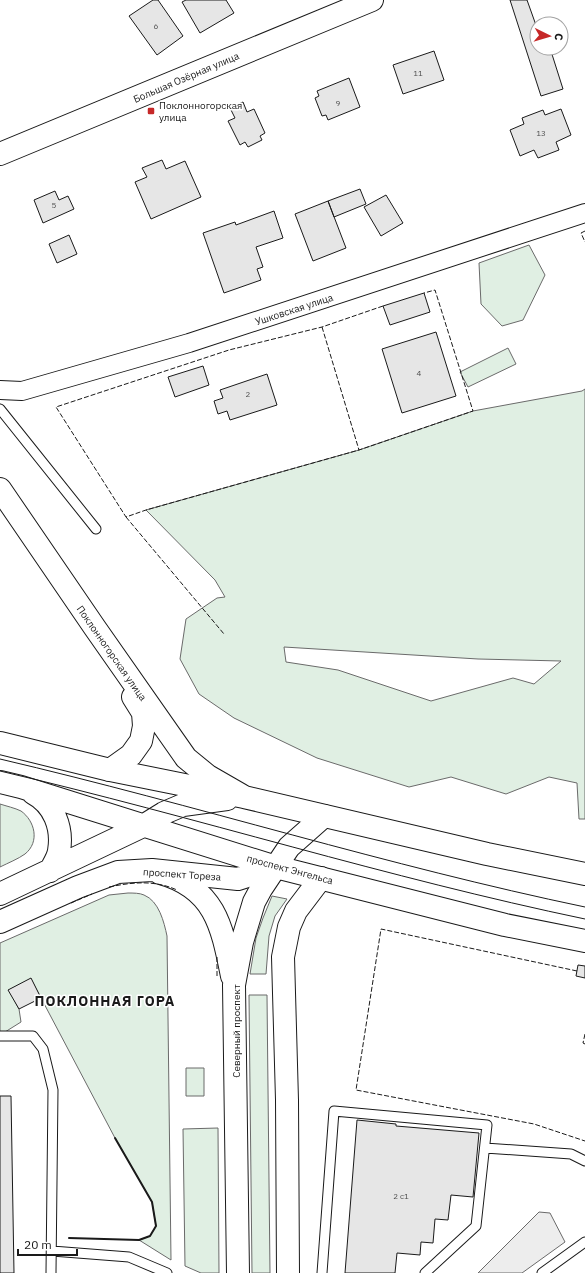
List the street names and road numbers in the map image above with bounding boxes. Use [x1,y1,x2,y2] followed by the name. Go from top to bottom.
[131,49,242,106] street label: Большая Озёрная улица
[254,291,335,328] street label: Ушковская улица
[74,603,150,704] street label: Поклонногорская улица
[245,852,335,887] street label: проспект Энгельса
[142,865,222,884] street label: проспект Тореза
[230,984,243,1078] street label: Северный проспект

